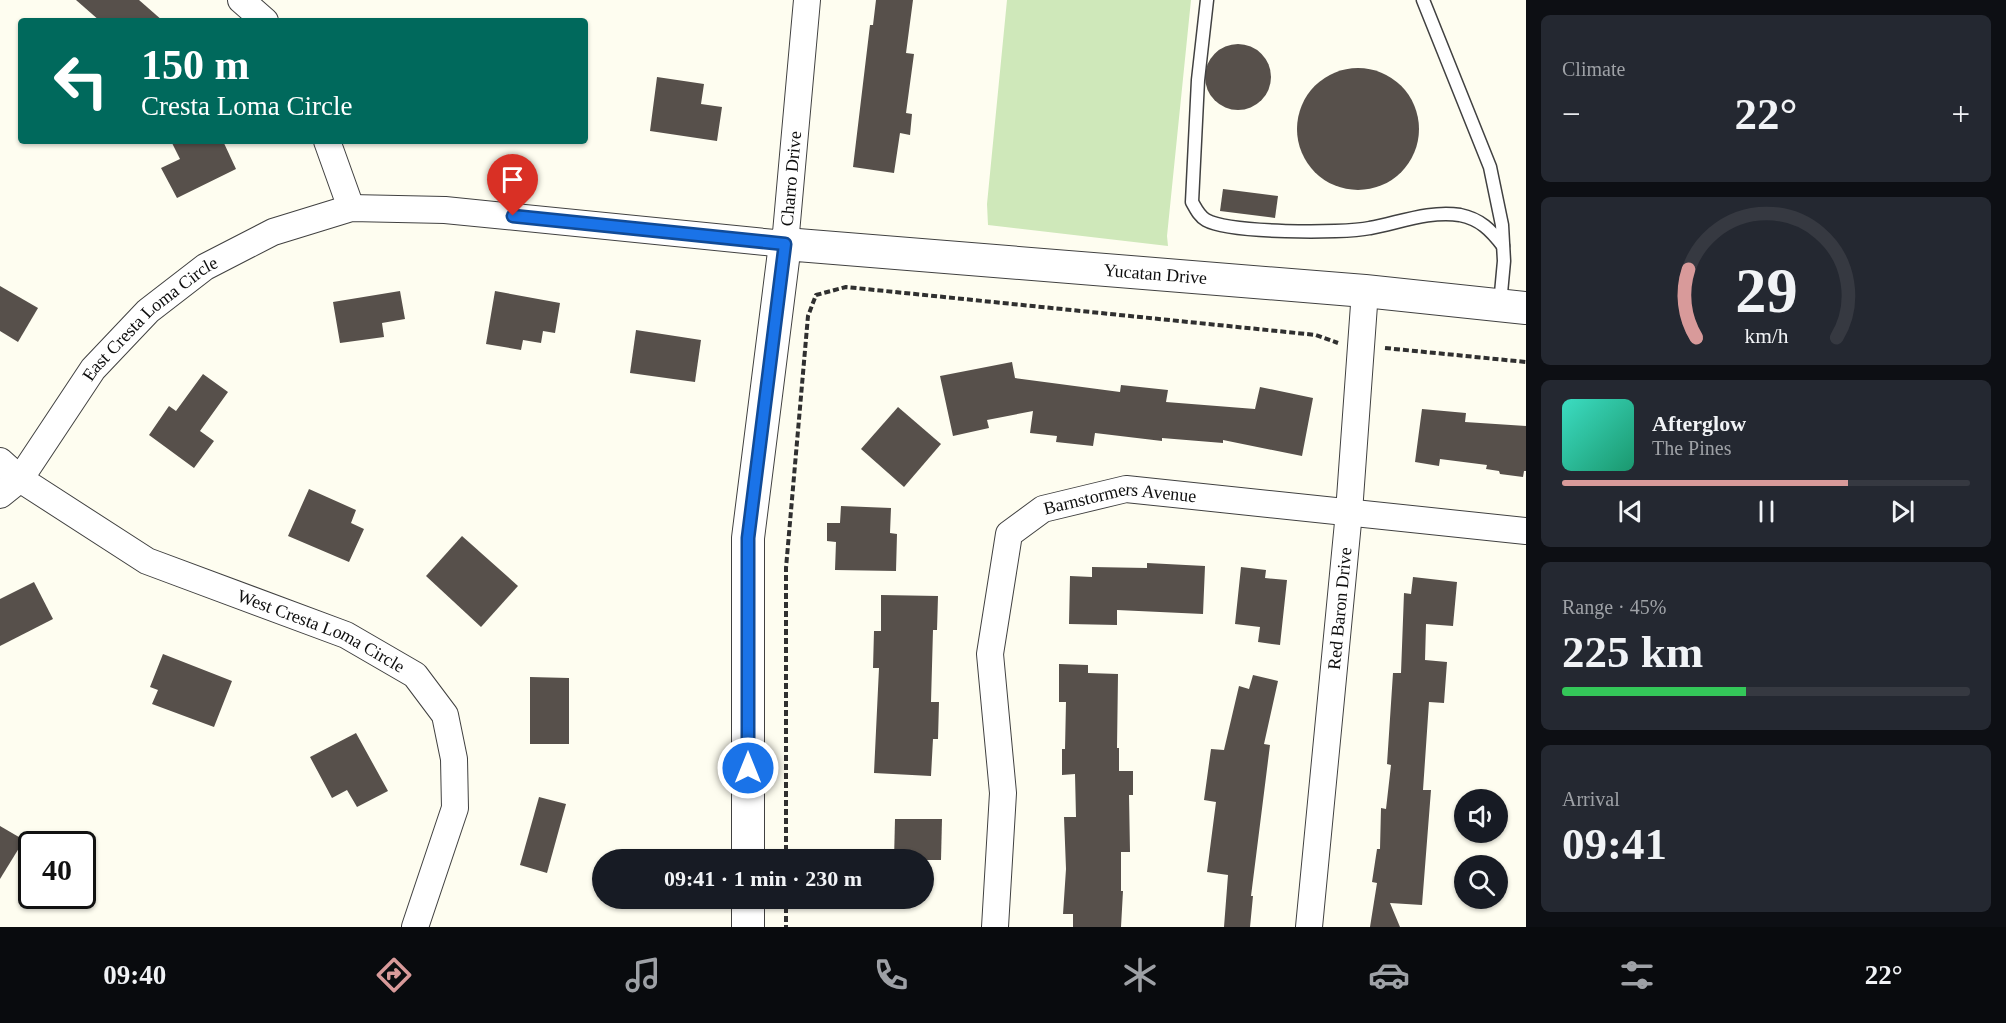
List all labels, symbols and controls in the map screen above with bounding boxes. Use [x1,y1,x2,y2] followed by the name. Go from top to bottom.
[42,42,120,120] icon: left
[141,42,250,88] text: 150 m
[1562,58,1625,80] text: Climate
[1735,89,1798,139] text: 22°
[141,91,352,121] text: Cresta Loma Circle
[1562,96,1581,132] text: −
[1951,96,1970,132] text: +
[777,130,805,227] street label: Charro Drive
[487,154,538,216] pin
[496,163,529,196] icon: arrive
[78,252,221,384] street label: East Cresta Loma Circle
[1735,256,1797,325] text: 29
[1103,260,1208,288] street label: Yucatan Drive
[1744,325,1788,349] text: km/h
[1652,411,1746,436] text: Afterglow
[1652,437,1731,459] text: The Pines
[1041,479,1197,519] street label: Barnstormers Avenue
[1614,495,1647,528] icon: previous
[1750,495,1783,528] icon: pause
[1886,495,1919,528] icon: next
[1324,546,1356,671] street label: Red Baron Drive
[235,586,408,677] street label: West Cresta Loma Circle
[1562,596,1666,618] text: Range · 45%
[1562,627,1703,677] text: 225 km
[716,736,780,800] position arrow
[1562,788,1620,810] text: Arrival
[1454,789,1508,909] map controls
[1454,789,1508,843] button: sound
[1562,819,1667,869] text: 09:41
[18,831,96,909] speed limit sign: 40
[1454,855,1508,909] button: search
[664,866,862,891] text: 09:41 · 1 min · 230 m
[373,954,415,996] icon: directions
[622,954,664,996] icon: music
[870,954,912,996] icon: phone
[1119,954,1161,996] icon: climate
[1368,954,1410,996] icon: car
[1616,954,1658,996] icon: filters
[103,960,166,990] text: 09:40
[1865,960,1903,990] text: 22°

